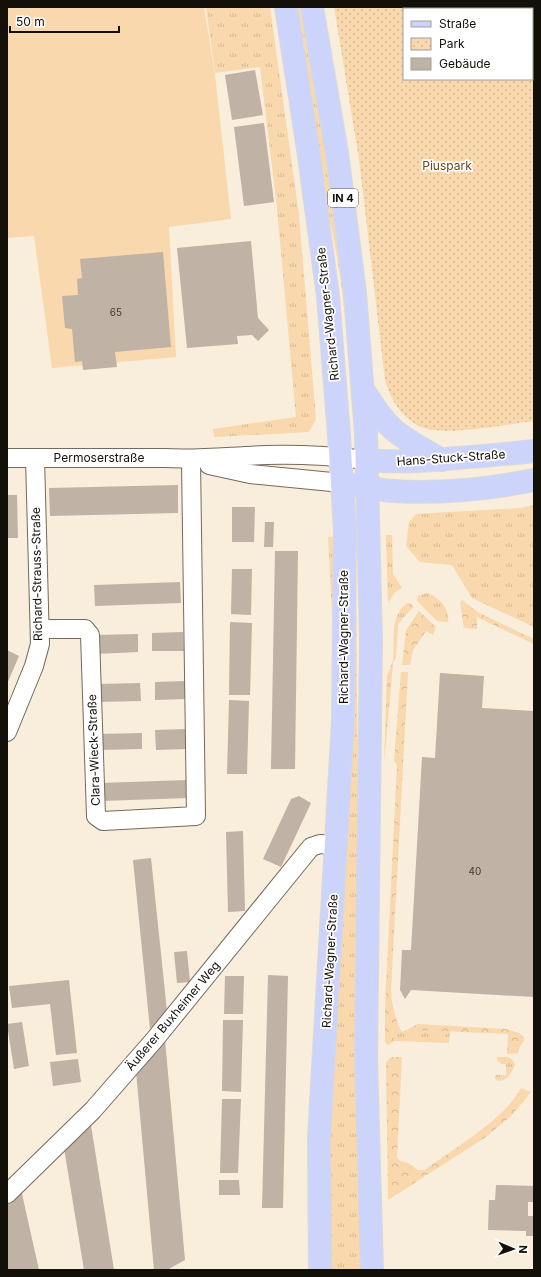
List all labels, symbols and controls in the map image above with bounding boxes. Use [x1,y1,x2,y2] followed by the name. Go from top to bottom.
[10,8,119,34] scale bar
[403,8,533,80] legend
[16,14,45,29] text: 50 m
[439,16,476,31] text: Straße
[439,36,465,51] text: Park
[439,56,491,71] text: Gebäude
[422,158,472,173] park label: Piuspark
[328,189,358,207] road number: IN 4
[313,247,342,382] street label: Richard-Wagner-Straße
[110,306,122,318] house number: 65
[396,446,506,469] street label: Hans-Stuck-Straße
[54,450,144,465] street label: Permoserstraße
[28,507,45,641] street label: Richard-Strauss-Straße
[336,570,351,704] street label: Richard-Wagner-Straße
[84,694,103,806] street label: Clara-Wieck-Straße
[469,865,481,877] house number: 40
[319,894,341,1028] street label: Richard-Wagner-Straße
[122,958,223,1074] street label: Äußerer Buxheimer Weg
[493,1229,533,1269] north arrow
[516,1245,530,1254] text: N

